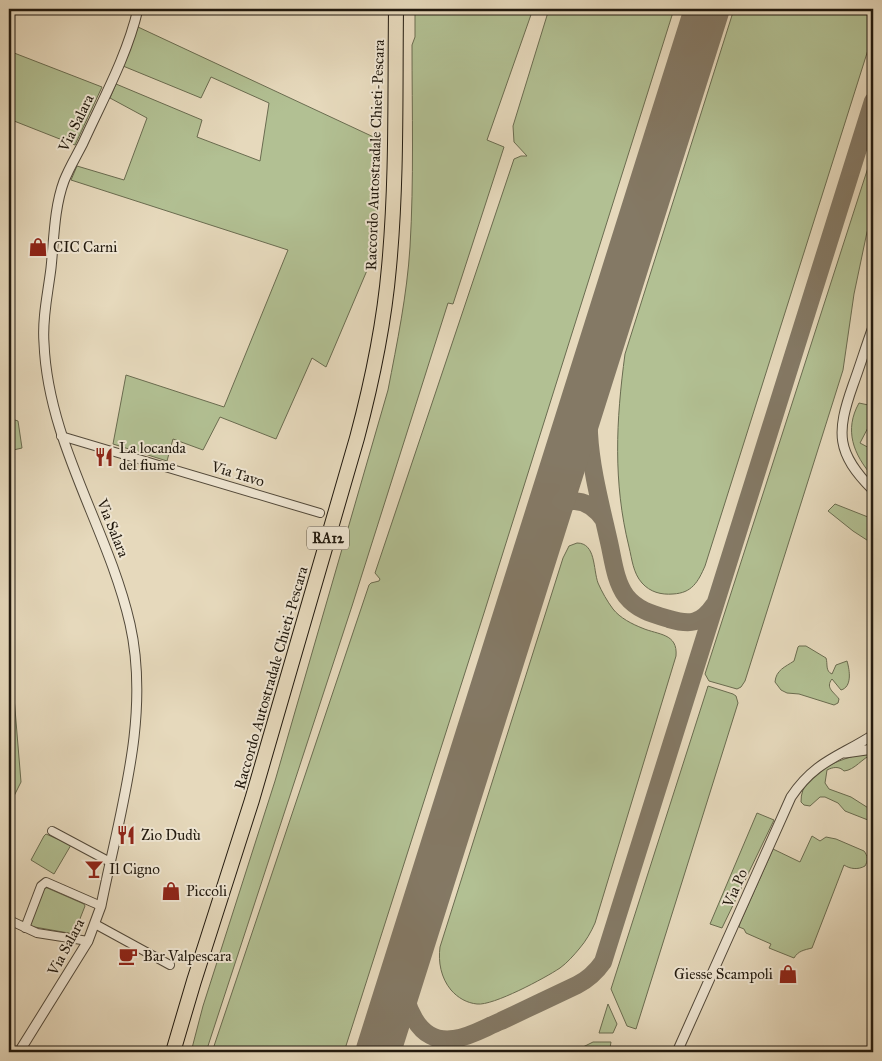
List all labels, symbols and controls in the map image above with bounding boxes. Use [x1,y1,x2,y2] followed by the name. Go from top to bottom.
[362,39,388,271] street label: Raccordo Autostradale Chieti-Pescara
[54,91,98,155] street label: Via Salara
[27,236,49,258] shop icon: CIC Carni
[53,238,117,256] place label: CIC Carni
[119,439,187,474] place label: La locanda del fiume
[93,446,115,468] restaurant icon: La locanda del fiume
[208,457,267,491] street label: Via Tavo
[93,495,133,560] street label: Via Salara
[307,526,349,550] road number: RA12
[230,564,312,792] street label: Raccordo Autostradale Chieti-Pescara
[115,824,137,846] restaurant icon: Zio Dudù
[141,826,201,844] place label: Zio Dudù
[83,858,105,880] bar icon: Il Cigno
[109,860,160,878] place label: Il Cigno
[718,866,751,911] street label: Via Po
[160,880,182,902] shop icon: Piccoli
[186,882,227,900] place label: Piccoli
[43,915,89,979] street label: Via Salara
[117,945,139,967] cafe icon: Bar Valpescara
[143,947,232,965] place label: Bar Valpescara
[777,963,799,985] shop icon: Giesse Scampoli
[674,965,773,983] place label: Giesse Scampoli

